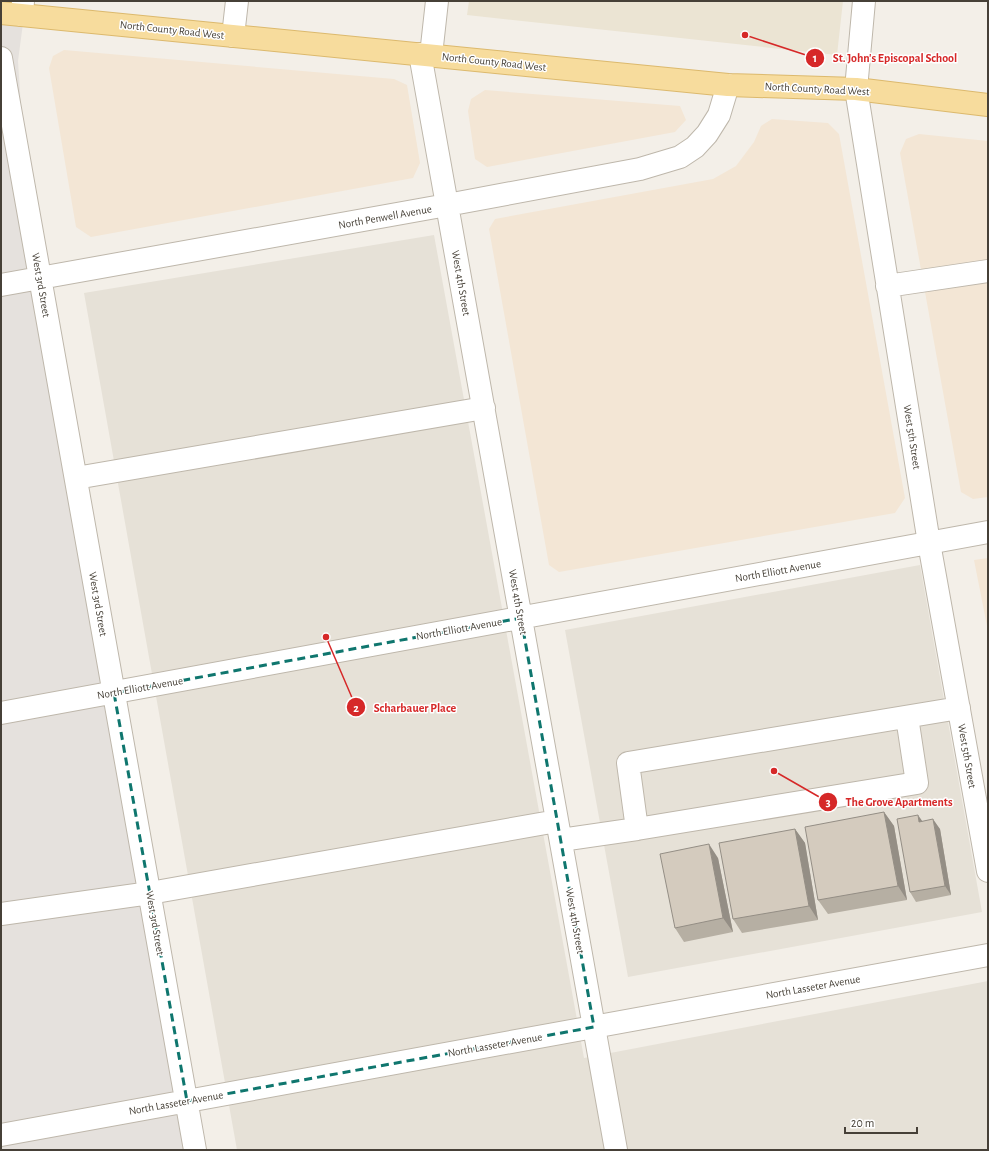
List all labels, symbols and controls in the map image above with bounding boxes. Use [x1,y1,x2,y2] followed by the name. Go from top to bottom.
[119,19,225,41] street label: North County Road West
[805,46,965,70] callout: St. John's Episcopal School
[441,51,547,73] street label: North County Road West
[813,52,817,64] text: 1
[833,52,957,64] text: St. John's Episcopal School
[764,81,870,97] street label: North County Road West
[337,203,433,231] street label: North Penwell Avenue
[450,250,472,317] street label: West 4th Street
[30,252,52,319] street label: West 3rd Street
[901,404,923,471] street label: West 5th Street
[734,558,822,584] street label: North Elliott Avenue
[507,569,529,636] street label: West 4th Street
[87,571,109,638] street label: West 3rd Street
[415,616,503,642] street label: North Elliott Avenue
[96,675,184,701] street label: North Elliott Avenue
[346,695,465,719] callout: Scharbauer Place
[353,702,359,714] text: 2
[374,702,456,714] text: Scharbauer Place
[956,723,978,790] street label: West 5th Street
[818,790,961,814] callout: The Grove Apartments
[825,796,831,808] text: 3
[845,796,953,808] text: The Grove Apartments
[564,888,586,955] street label: West 4th Street
[144,890,166,957] street label: West 3rd Street
[765,973,861,1001] street label: North Lasseter Avenue
[447,1031,543,1059] street label: North Lasseter Avenue
[128,1089,224,1117] street label: North Lasseter Avenue
[845,1109,917,1135] scale bar
[851,1117,874,1129] text: 20 m

